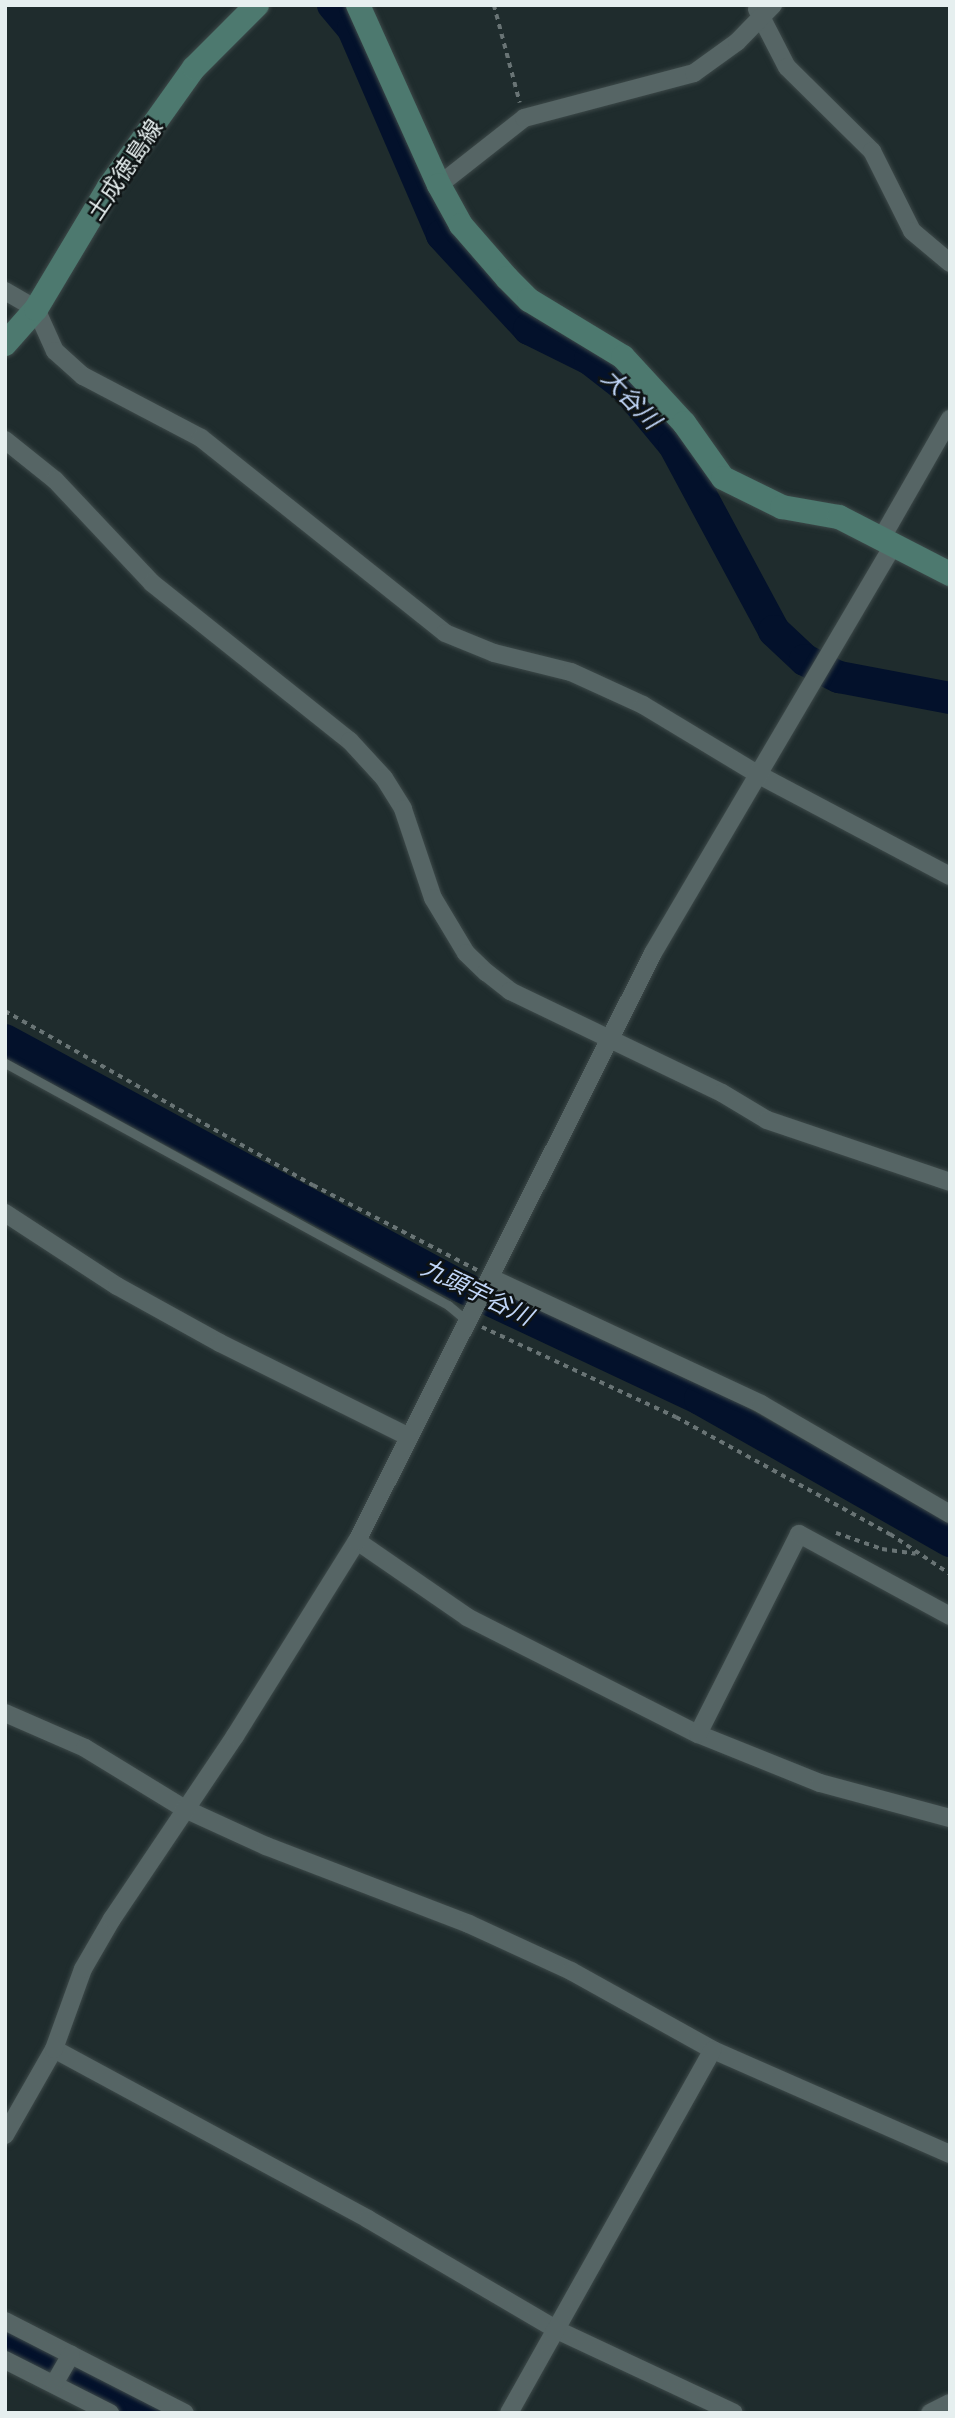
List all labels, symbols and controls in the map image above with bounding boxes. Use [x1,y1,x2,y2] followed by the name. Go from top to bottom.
[80,114,168,224] street label: 土成徳島線
[596,363,666,435] water label: 大谷川
[417,1253,537,1331] water label: 九頭宇谷川

